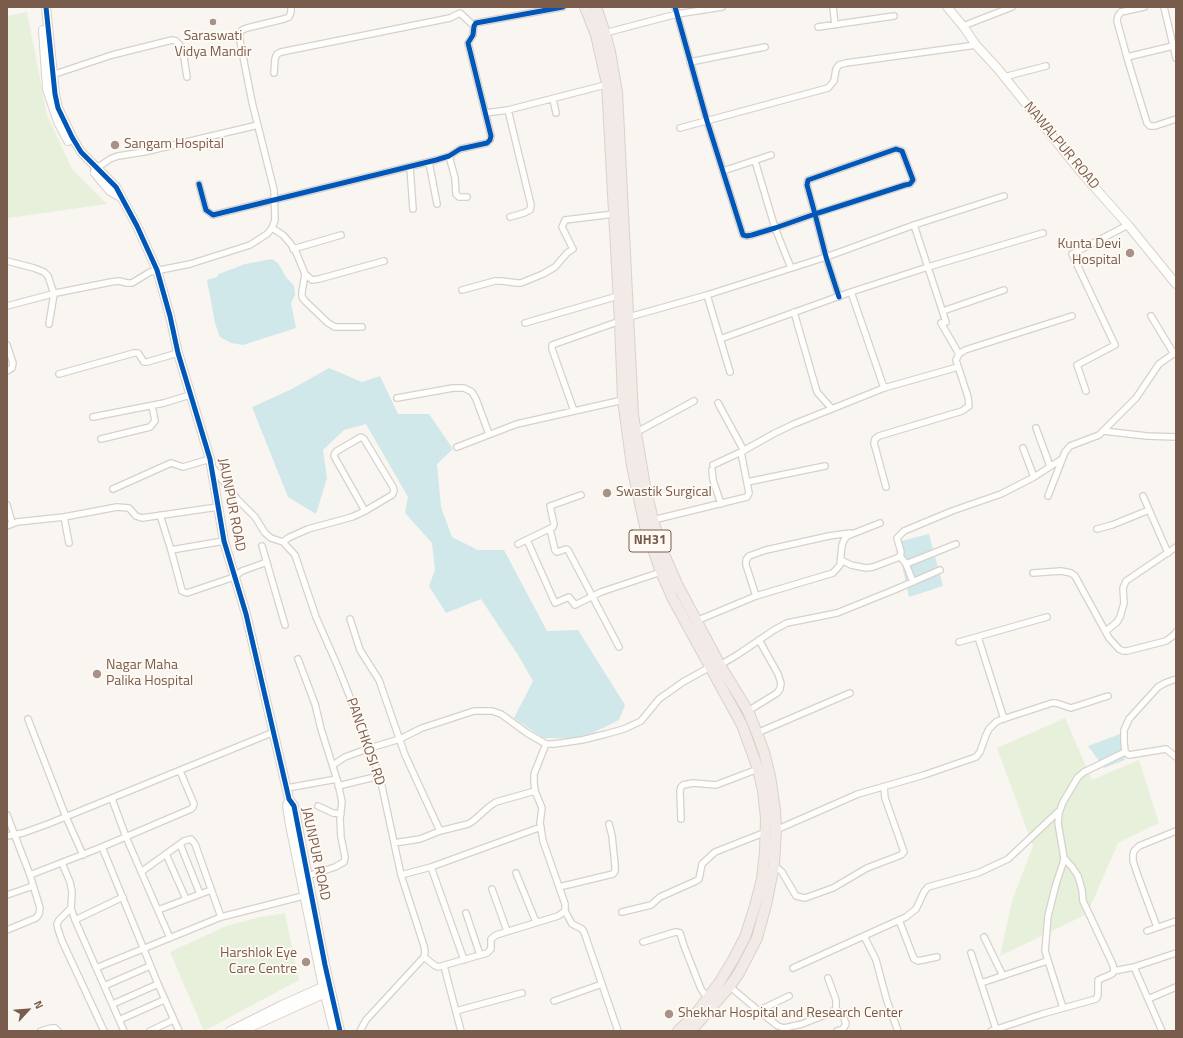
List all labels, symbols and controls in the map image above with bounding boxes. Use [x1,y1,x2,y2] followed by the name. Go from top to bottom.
[208,17,218,27] marker: Saraswati Vidya Mandir
[175,29,251,62] place label: Saraswati Vidya Mandir
[1020,99,1102,193] street label: NAWALPUR ROAD
[124,137,224,153] place label: Sangam Hospital
[109,139,121,151] marker: Sangam Hospital
[1058,237,1121,270] place label: Kunta Devi Hospital
[1124,247,1136,259] marker: Kunta Devi Hospital
[214,457,248,553] street label: JAUNPUR ROAD
[616,485,712,501] place label: Swastik Surgical
[601,487,613,499] marker: Swastik Surgical
[629,530,671,552] road number: NH31
[106,658,193,690] place label: Nagar Maha Palika Hospital
[91,668,103,680] marker: Nagar Maha Palika Hospital
[342,696,388,788] street label: PANCHKOSI RD
[297,806,333,902] street label: JAUNPUR ROAD
[220,946,297,978] place label: Harshlok Eye Care Centre
[300,956,312,968] marker: Harshlok Eye Care Centre
[8,990,48,1030] north arrow
[30,998,48,1012] text: N
[678,1006,903,1022] place label: Shekhar Hospital and Research Center
[663,1008,675,1020] marker: Shekhar Hospital and Research Center

